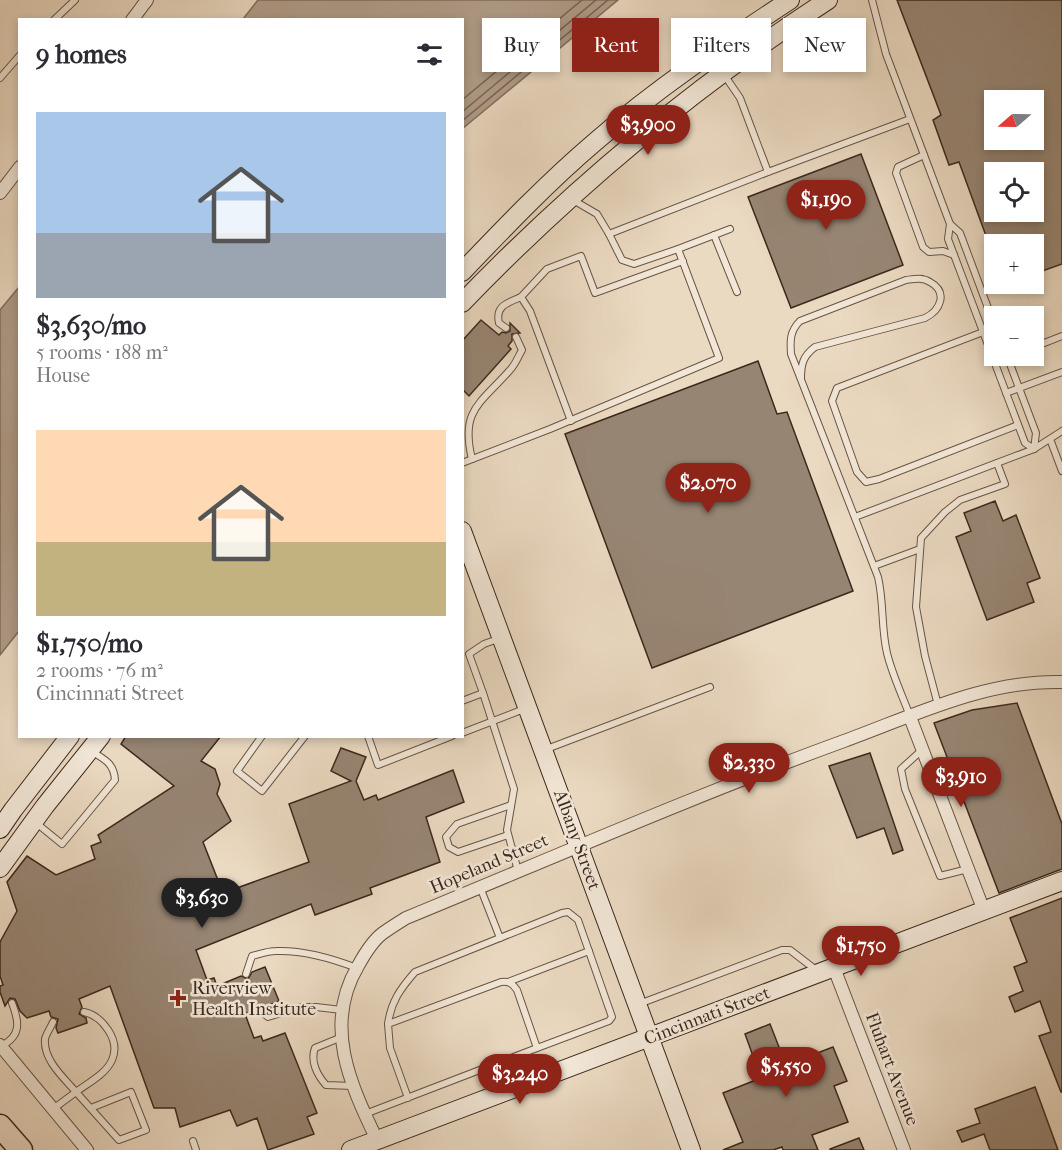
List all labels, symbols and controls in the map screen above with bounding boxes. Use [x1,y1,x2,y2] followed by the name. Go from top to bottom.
[482,18,560,72] chip: Buy
[572,18,659,72] chip: Rent
[671,18,771,72] chip: Filters
[783,18,866,72] chip: New
[413,38,446,71] icon: filters
[36,39,127,70] text: 9 homes
[984,90,1044,150] north arrow
[984,90,1044,366] map controls
[599,105,697,156] pin: $3,900
[620,113,676,136] text: $3,900
[187,151,295,259] icon: home
[984,162,1044,222] button: locate
[777,180,875,231] pin: $1,190
[801,188,851,211] text: $1,190
[984,234,1044,294] button: +
[984,306,1044,366] button: −
[36,310,146,341] text: $3,630/mo
[36,341,168,364] text: 5 rooms · 188 m²
[36,364,90,387] text: House
[659,463,757,514] pin: $2,070
[187,469,295,577] icon: home
[679,471,737,494] text: $2,070
[36,628,143,659] text: $1,750/mo
[36,659,163,682] text: 2 rooms · 76 m²
[36,682,184,705] text: Cincinnati Street
[700,743,798,794] pin: $2,330
[723,751,775,774] text: $2,330
[912,757,1010,808] pin: $3,910
[935,765,987,788] text: $3,910
[549,786,605,894] street label: Albany Street
[427,829,552,898] street label: Hopeland Street
[153,878,251,929] pin: $3,630
[175,886,229,909] text: $3,630
[812,926,910,977] pin: $1,750
[836,934,886,957] text: $1,750
[192,978,316,1020] place label: Riverview Health Institute
[641,982,774,1050] street label: Cincinnati Street
[169,989,187,1007] marker: Riverview Health Institute
[861,1009,923,1129] street label: Fluhart Avenue
[737,1047,835,1098] pin: $5,550
[471,1054,569,1105] pin: $3,240
[760,1055,812,1078] text: $5,550
[492,1062,548,1085] text: $3,240

